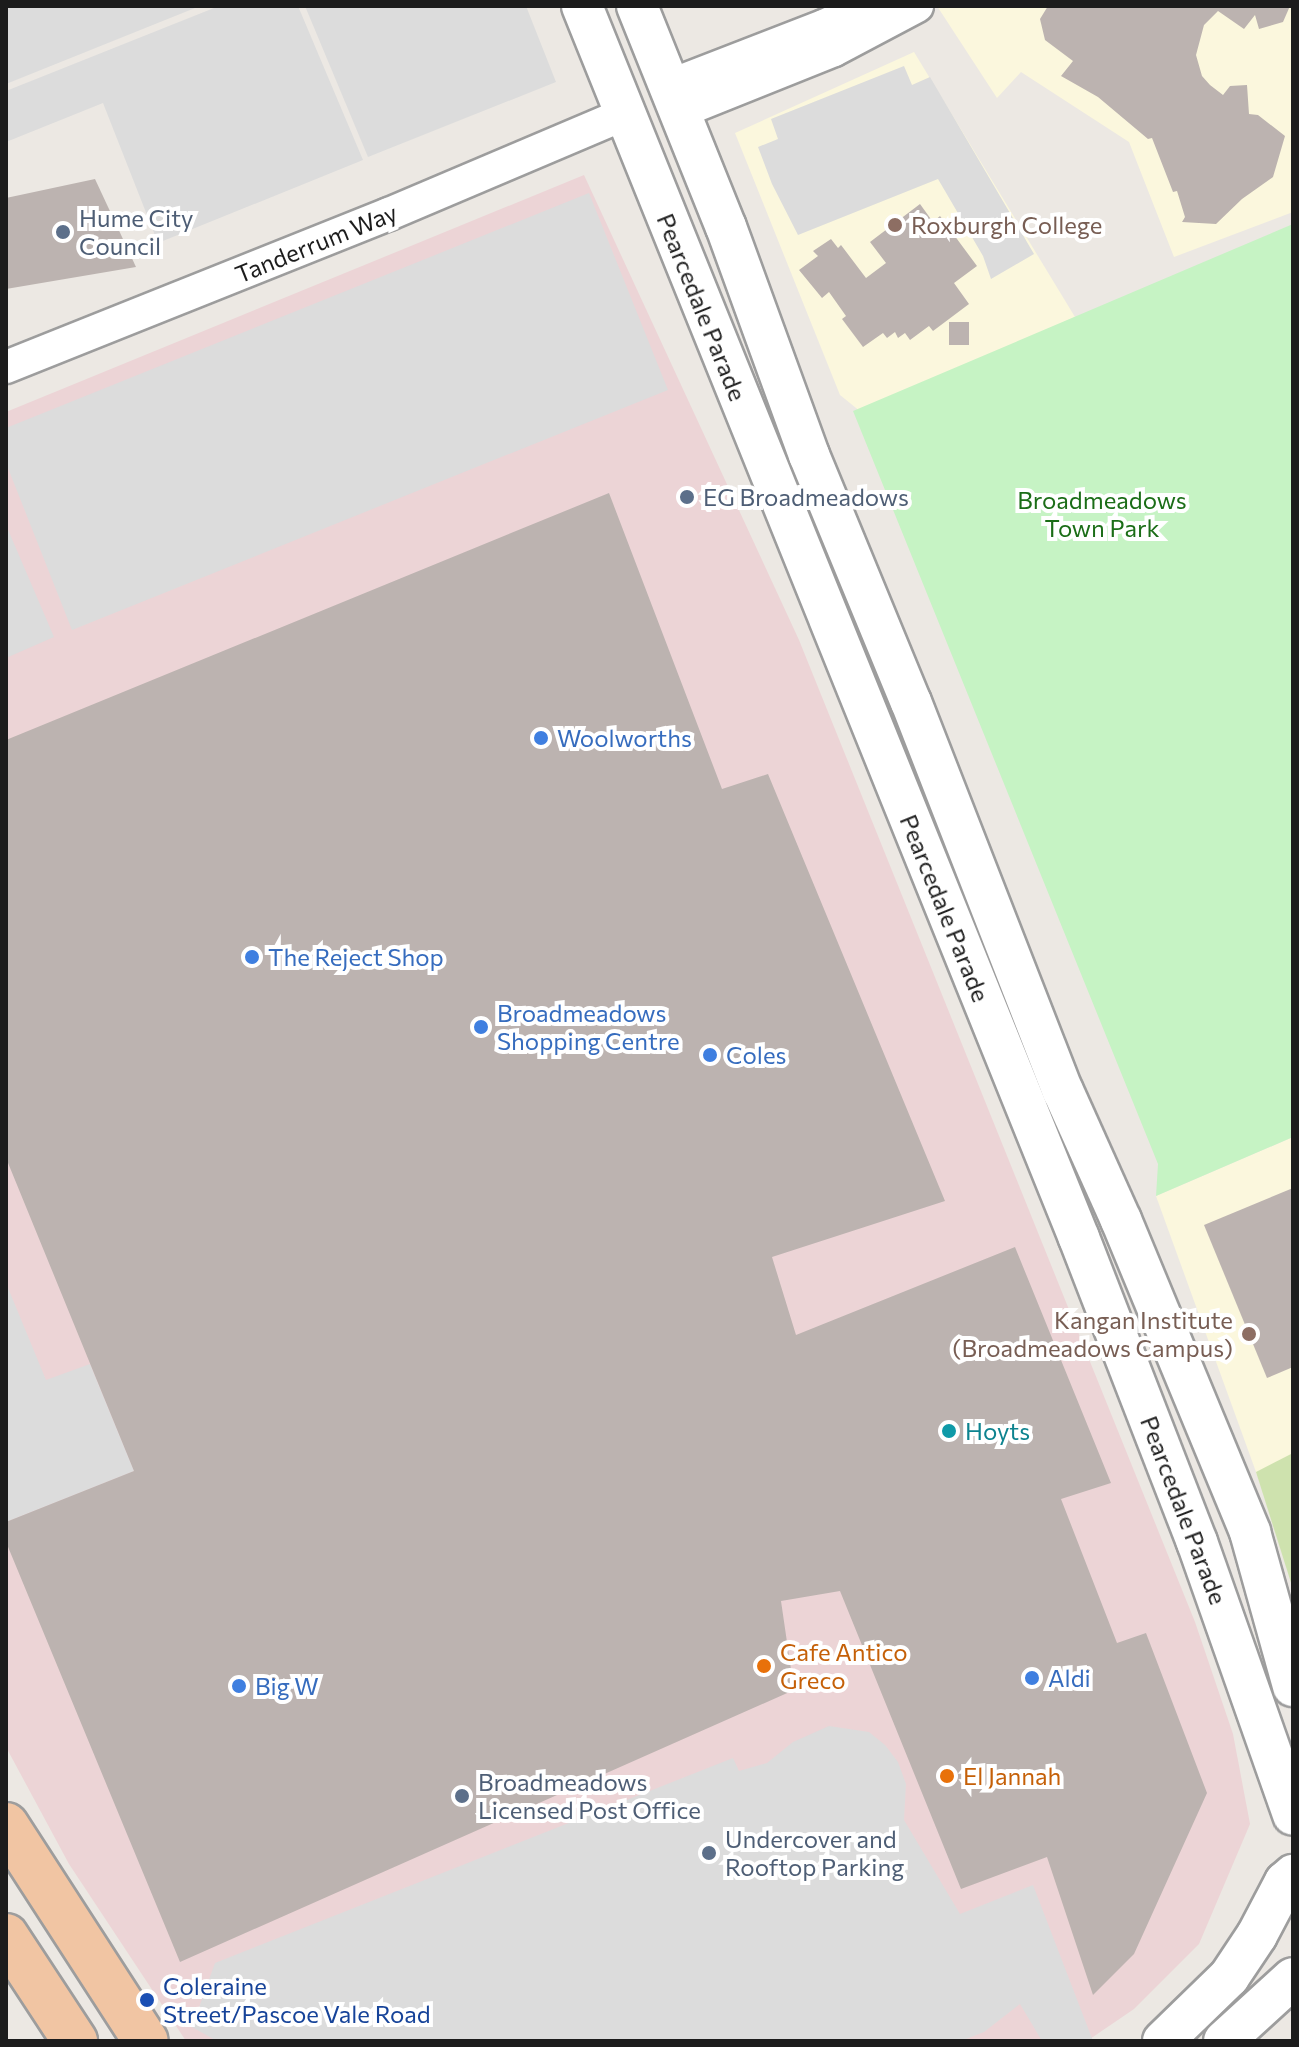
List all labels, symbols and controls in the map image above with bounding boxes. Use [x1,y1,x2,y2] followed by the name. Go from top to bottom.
[231,197,401,289] street label: Tanderrum Way
[79,204,193,260] place label: Hume City Council
[651,209,753,405] street label: Pearcedale Parade
[911,211,1102,239] place label: Roxburgh College
[886,216,904,234] marker: Roxburgh College
[54,223,72,241] marker: Hume City Council
[703,483,909,511] place label: EG Broadmeadows
[1017,486,1187,542] park label: Broadmeadows Town Park
[678,488,696,506] marker: EG Broadmeadows
[557,724,692,752] place label: Woolworths
[532,729,550,747] marker: Woolworths
[894,810,996,1006] street label: Pearcedale Parade
[268,943,444,971] place label: The Reject Shop
[243,948,261,966] marker: The Reject Shop
[497,999,680,1055] place label: Broadmeadows Shopping Centre
[472,1018,490,1036] marker: Broadmeadows Shopping Centre
[726,1041,786,1069] place label: Coles
[701,1046,719,1064] marker: Coles
[952,1306,1233,1362] place label: Kangan Institute (Broadmeadows Campus)
[1240,1325,1258,1343] marker: Kangan Institute (Broadmeadows Campus)
[1135,1412,1233,1608] street label: Pearcedale Parade
[965,1417,1030,1445] place label: Hoyts
[940,1422,958,1440] marker: Hoyts
[780,1638,908,1694] place label: Cafe Antico Greco
[755,1657,773,1675] marker: Cafe Antico Greco
[1048,1664,1091,1692] place label: Aldi
[1023,1669,1041,1687] marker: Aldi
[255,1672,319,1700] place label: Big W
[230,1677,248,1695] marker: Big W
[963,1762,1061,1790] place label: El Jannah
[938,1767,956,1785] marker: El Jannah
[478,1768,701,1824] place label: Broadmeadows Licensed Post Office
[453,1787,471,1805] marker: Broadmeadows Licensed Post Office
[725,1825,904,1881] place label: Undercover and Rooftop Parking
[700,1844,718,1862] marker: Undercover and Rooftop Parking
[163,1972,431,2028] place label: Coleraine Street/Pascoe Vale Road
[138,1991,156,2009] marker: Coleraine Street/Pascoe Vale Road

